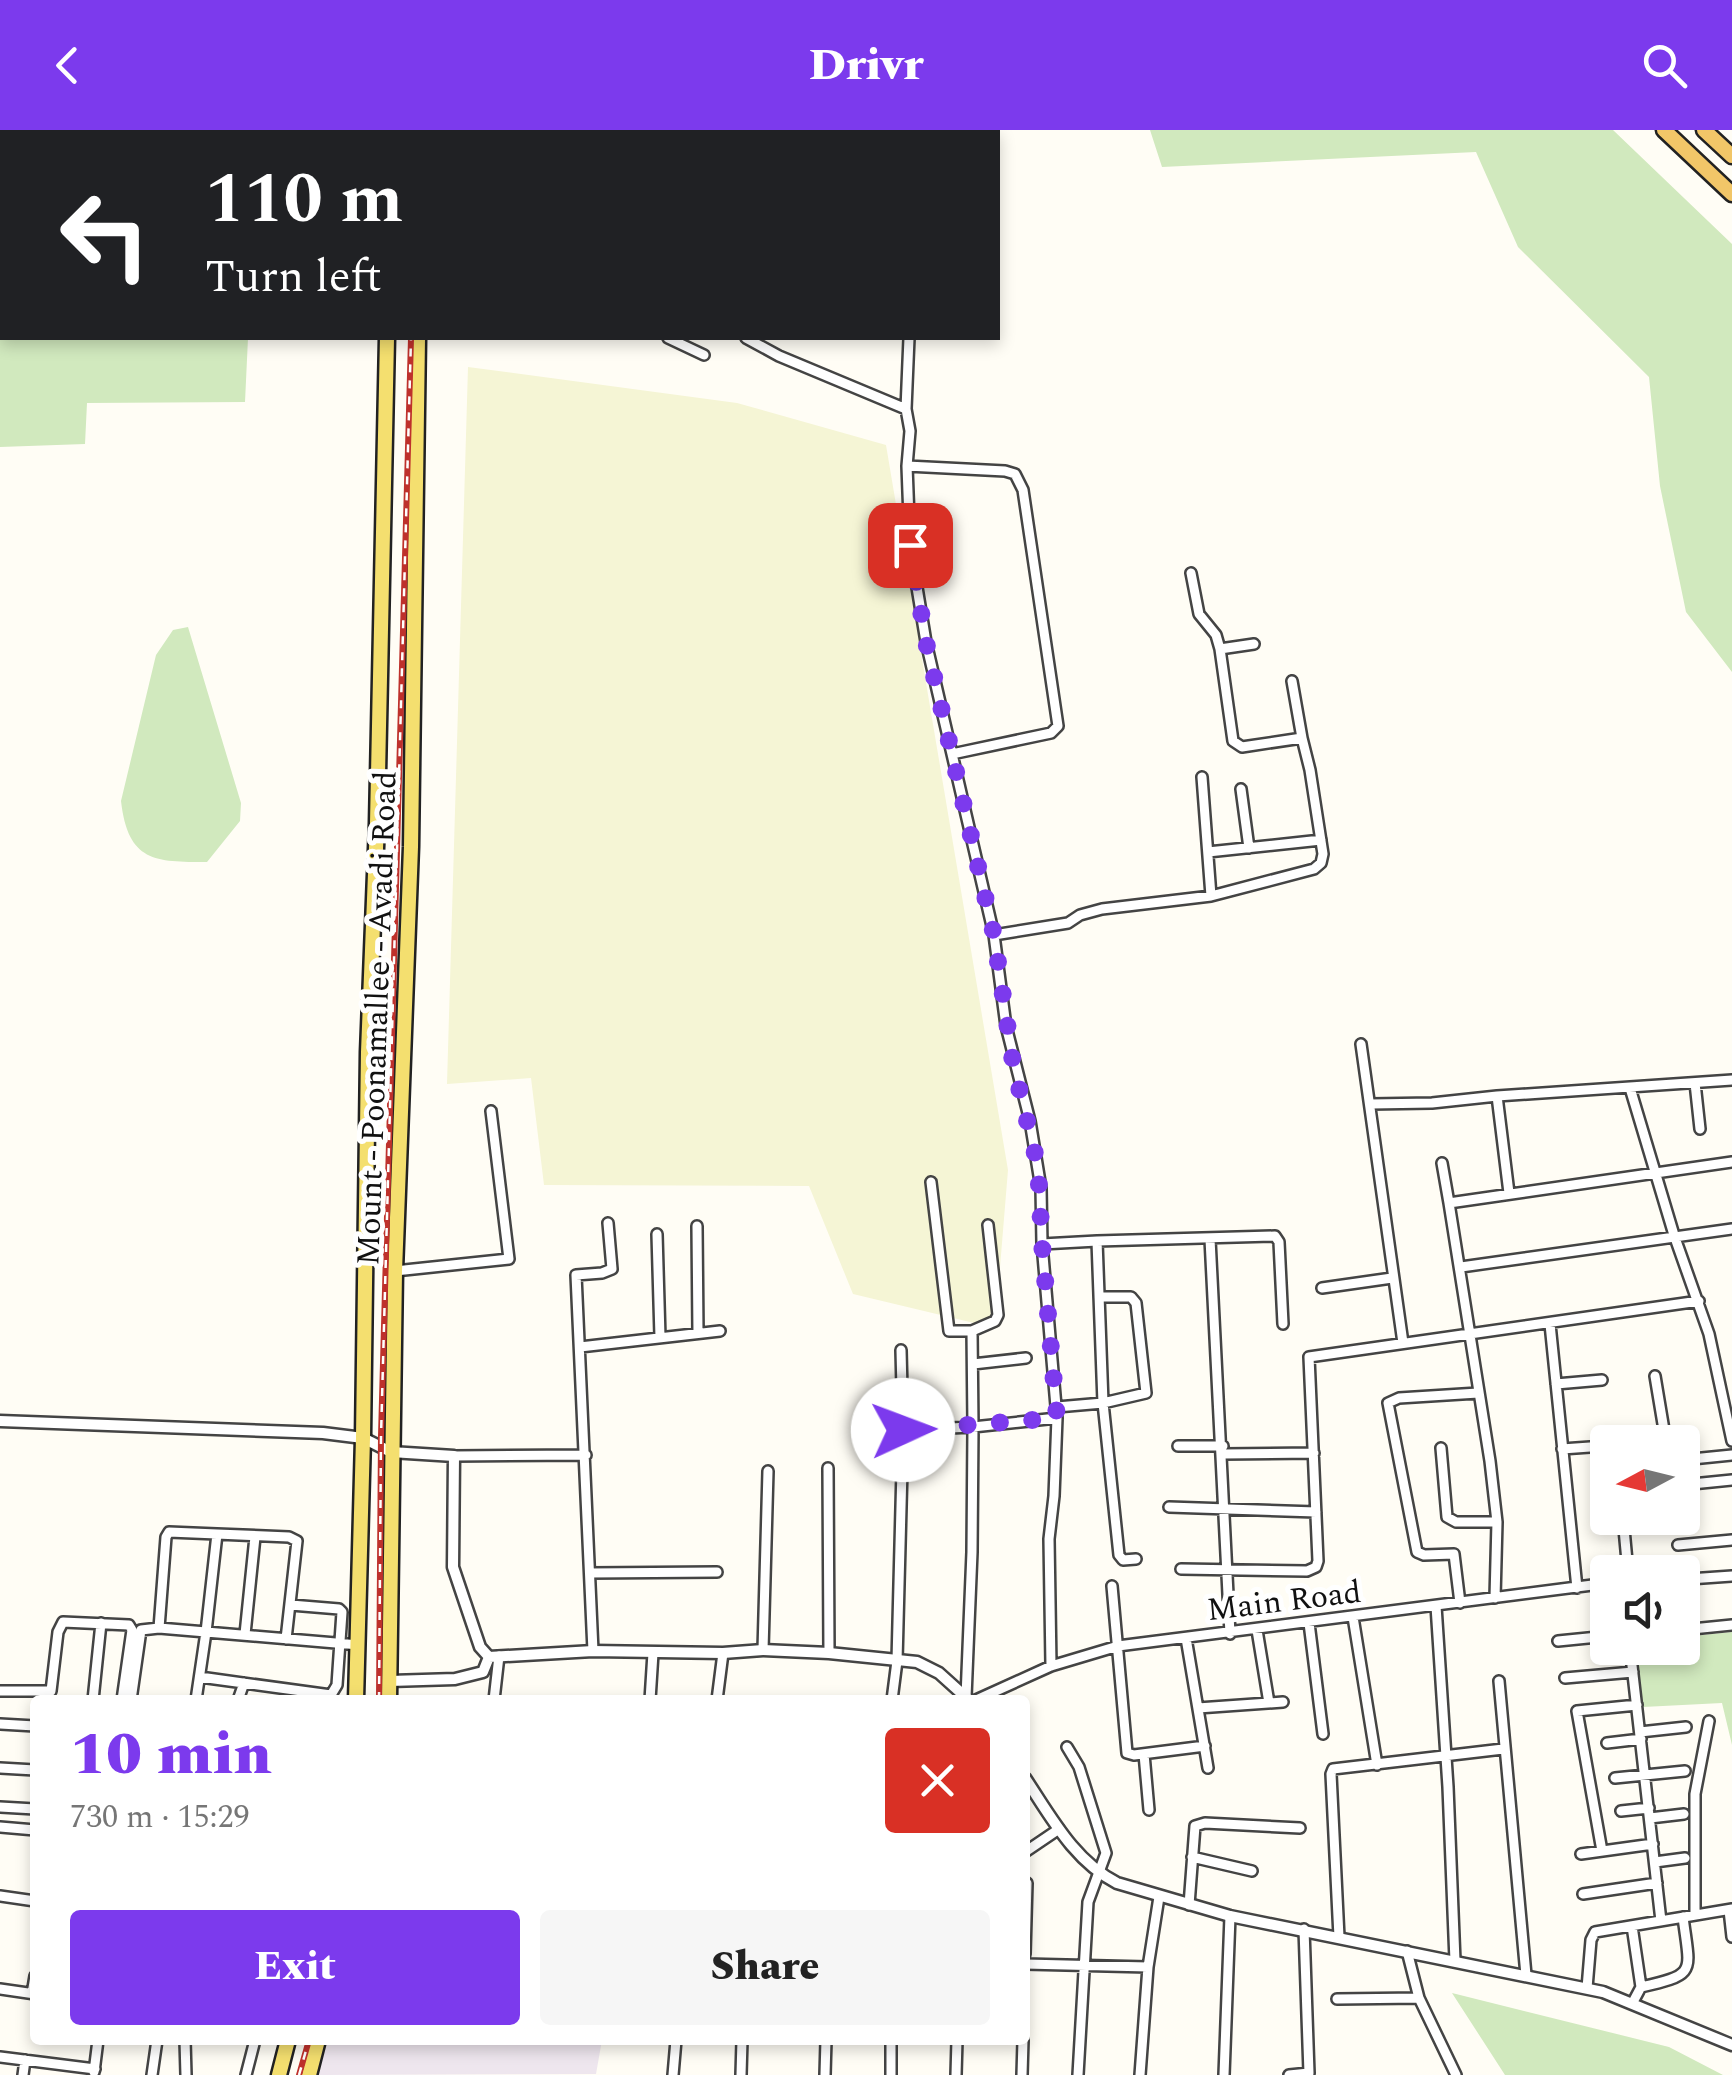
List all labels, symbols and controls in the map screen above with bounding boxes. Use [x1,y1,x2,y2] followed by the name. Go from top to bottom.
[809,31,923,100] text: Drivr
[40,38,95,93] icon: back
[1637,38,1692,93] icon: search
[205,147,403,253] text: 110 m
[40,170,170,300] icon: left
[205,243,382,312] text: Turn left
[868,503,953,588] pin
[883,518,938,573] icon: arrive
[344,770,411,1266] street label: Mount - Poonamallee - Avadi Road
[851,1378,955,1482] position arrow
[1590,1425,1700,1535] north arrow
[1590,1425,1700,1665] map controls
[1590,1555,1700,1665] button: sound
[1204,1568,1364,1635] street label: Main Road
[70,1709,272,1801] text: 10 min
[885,1728,990,1833] button: close
[70,1793,250,1842] text: 730 m · 15:29
[70,1910,520,2025] button: Exit
[540,1910,990,2025] button: Share

